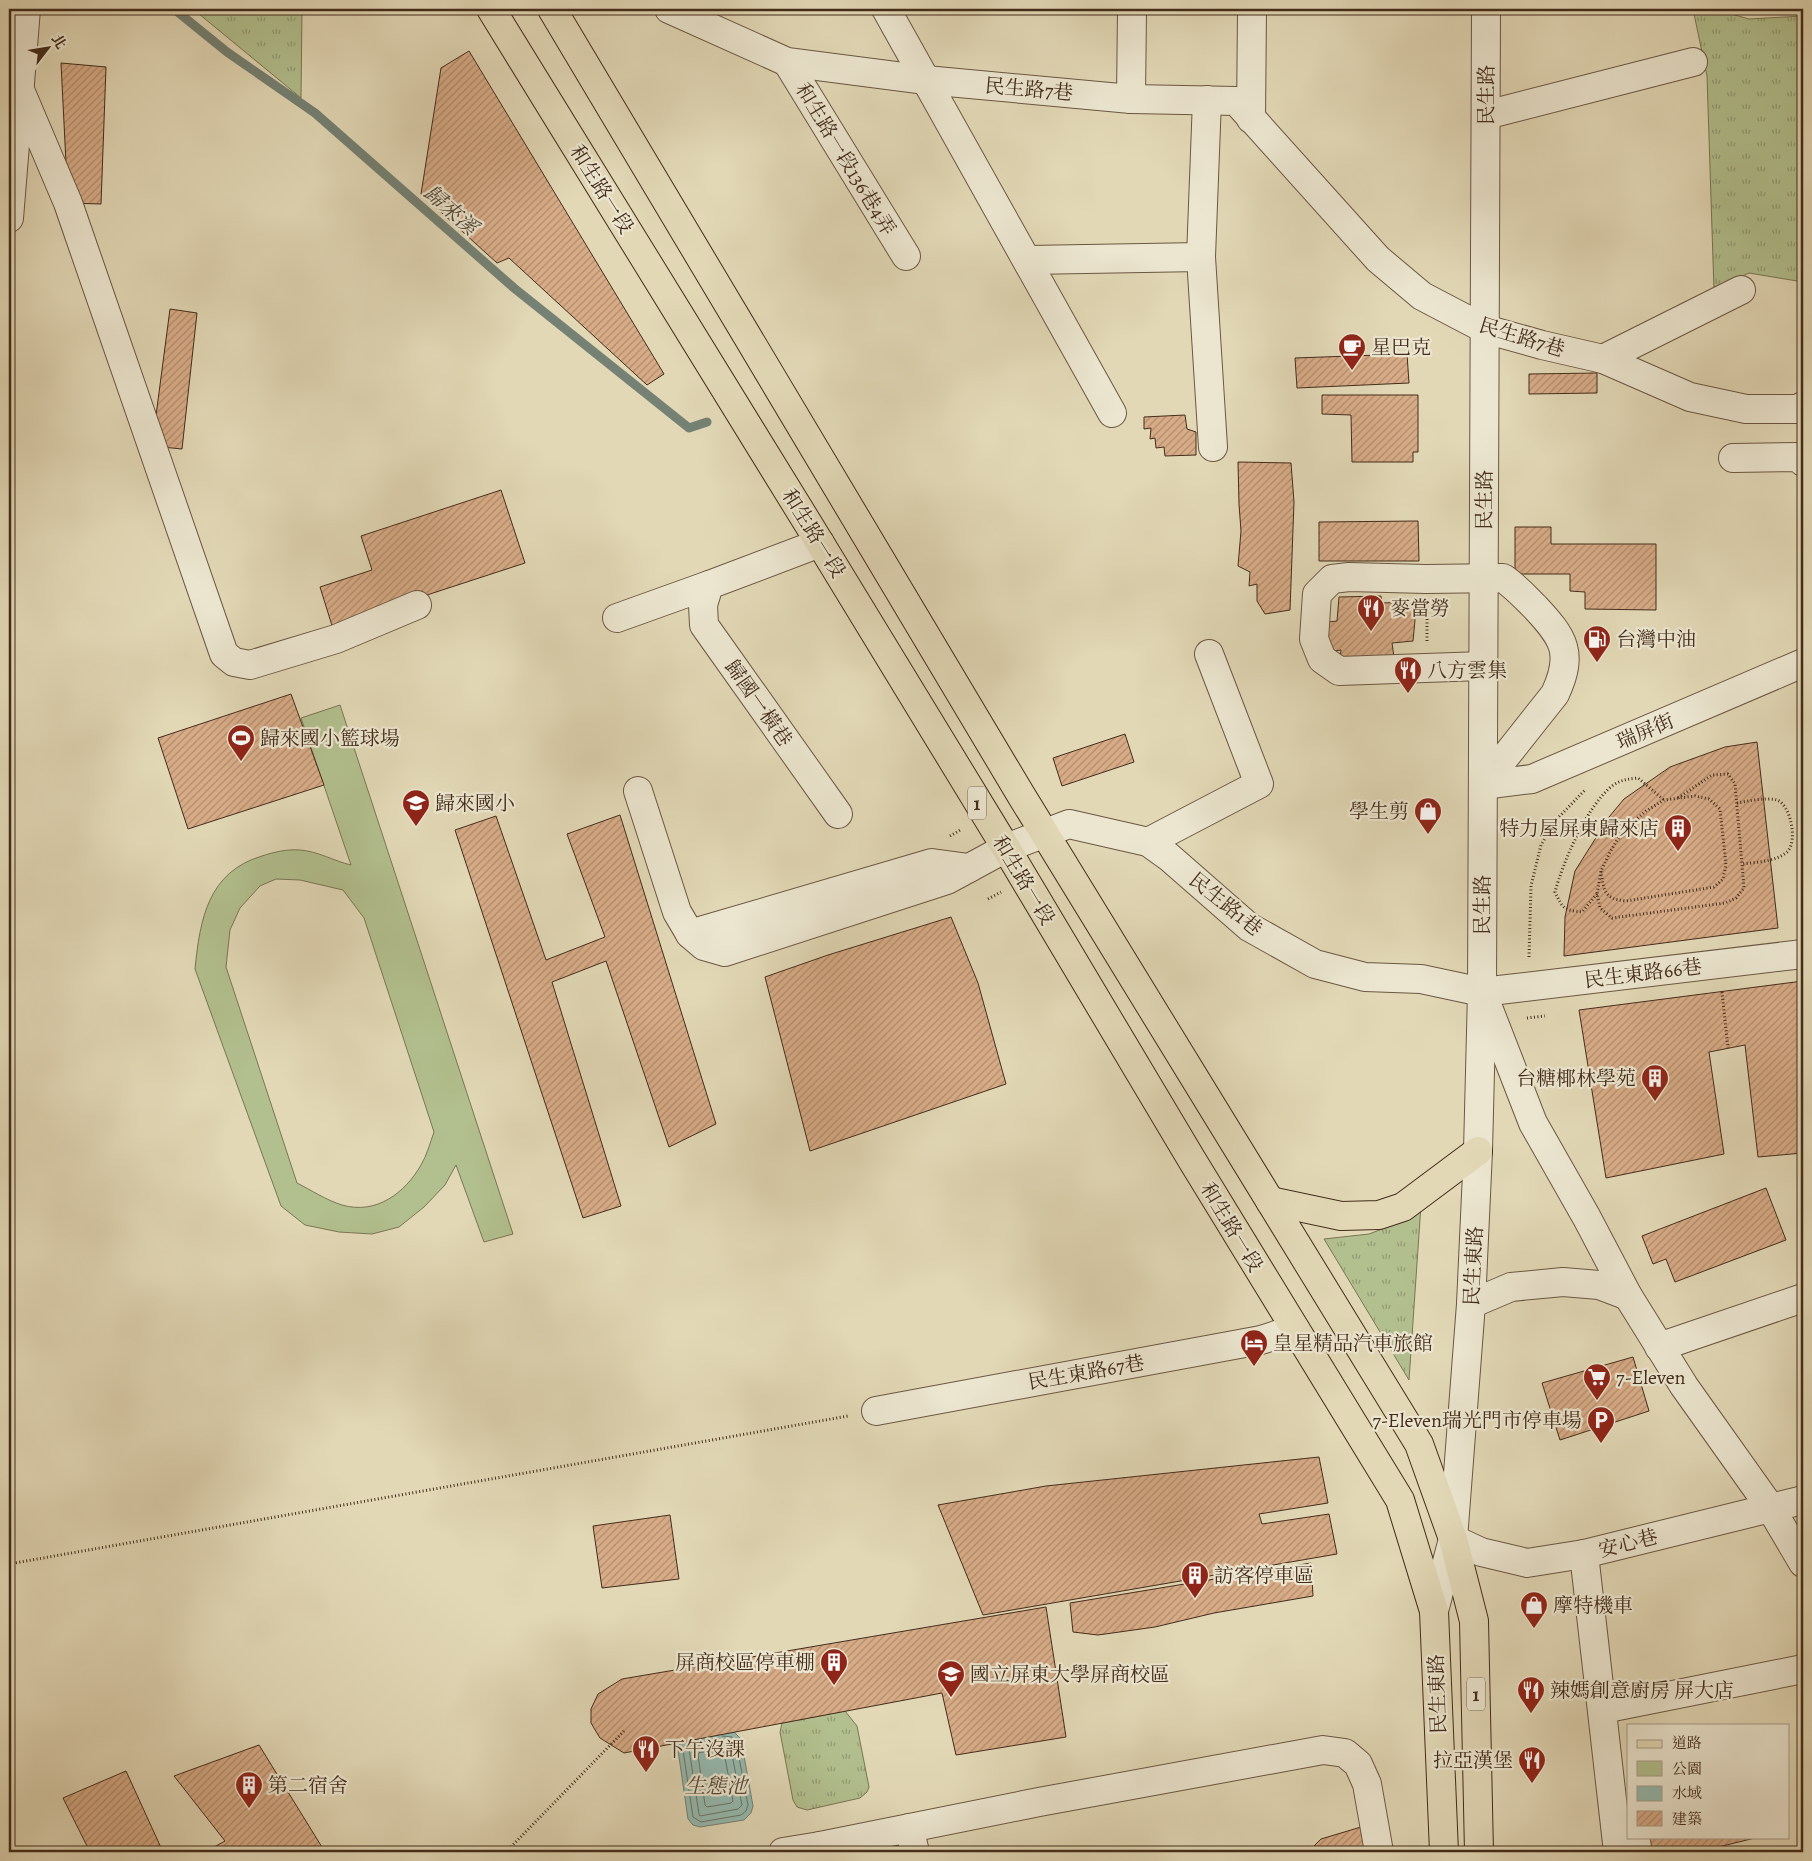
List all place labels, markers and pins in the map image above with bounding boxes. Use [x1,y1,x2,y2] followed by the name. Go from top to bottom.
[1337,332,1367,371] cafe icon: 星巴克
[1371,334,1431,361] place label: 星巴克
[1356,593,1386,632] restaurant icon: 麥當勞
[1390,595,1450,622] place label: 麥當勞
[1582,624,1612,663] fuel station icon: 台灣中油
[1616,626,1696,653] place label: 台灣中油
[1393,655,1423,694] restaurant icon: 八方雲集
[1427,657,1507,684] place label: 八方雲集
[226,723,256,762] sports icon: 歸來國小籃球場
[260,725,400,752] place label: 歸來國小籃球場
[401,788,431,827] school or university icon: 歸來國小
[435,790,515,817] place label: 歸來國小
[1413,796,1443,835] shop icon: 學生剪
[1349,798,1409,825] place label: 學生剪
[1663,813,1693,852] building icon: 特力屋屏東歸來店
[1499,815,1659,842] place label: 特力屋屏東歸來店
[1640,1063,1670,1102] building icon: 台糖椰林學苑
[1516,1065,1636,1092] place label: 台糖椰林學苑
[1239,1328,1269,1367] hotel icon: 皇星精品汽車旅館
[1273,1330,1433,1357] place label: 皇星精品汽車旅館
[1582,1362,1612,1401] supermarket icon: 7-Eleven
[1616,1364,1686,1391] place label: 7-Eleven
[1586,1405,1616,1444] parking icon: 7-Eleven瑞光門市停車場
[1372,1407,1582,1434] place label: 7-Eleven瑞光門市停車場
[1180,1560,1210,1599] building icon: 訪客停車區
[1214,1562,1314,1589] place label: 訪客停車區
[1519,1590,1549,1629] shop icon: 摩特機車
[1553,1592,1633,1619] place label: 摩特機車
[819,1647,849,1686] building icon: 屏商校區停車棚
[675,1649,815,1676] place label: 屏商校區停車棚
[936,1659,966,1698] school or university icon: 國立屏東大學屏商校區
[970,1661,1170,1688] place label: 國立屏東大學屏商校區
[1516,1675,1546,1714] restaurant icon: 辣媽創意廚房 屏大店
[1550,1677,1734,1704] place label: 辣媽創意廚房 屏大店
[631,1734,661,1773] restaurant icon: 下午沒課
[665,1736,745,1763] place label: 下午沒課
[1517,1745,1547,1784] restaurant icon: 拉亞漢堡
[1433,1747,1513,1774] place label: 拉亞漢堡
[234,1770,264,1809] building icon: 第二宿舍
[268,1772,348,1799] place label: 第二宿舍

